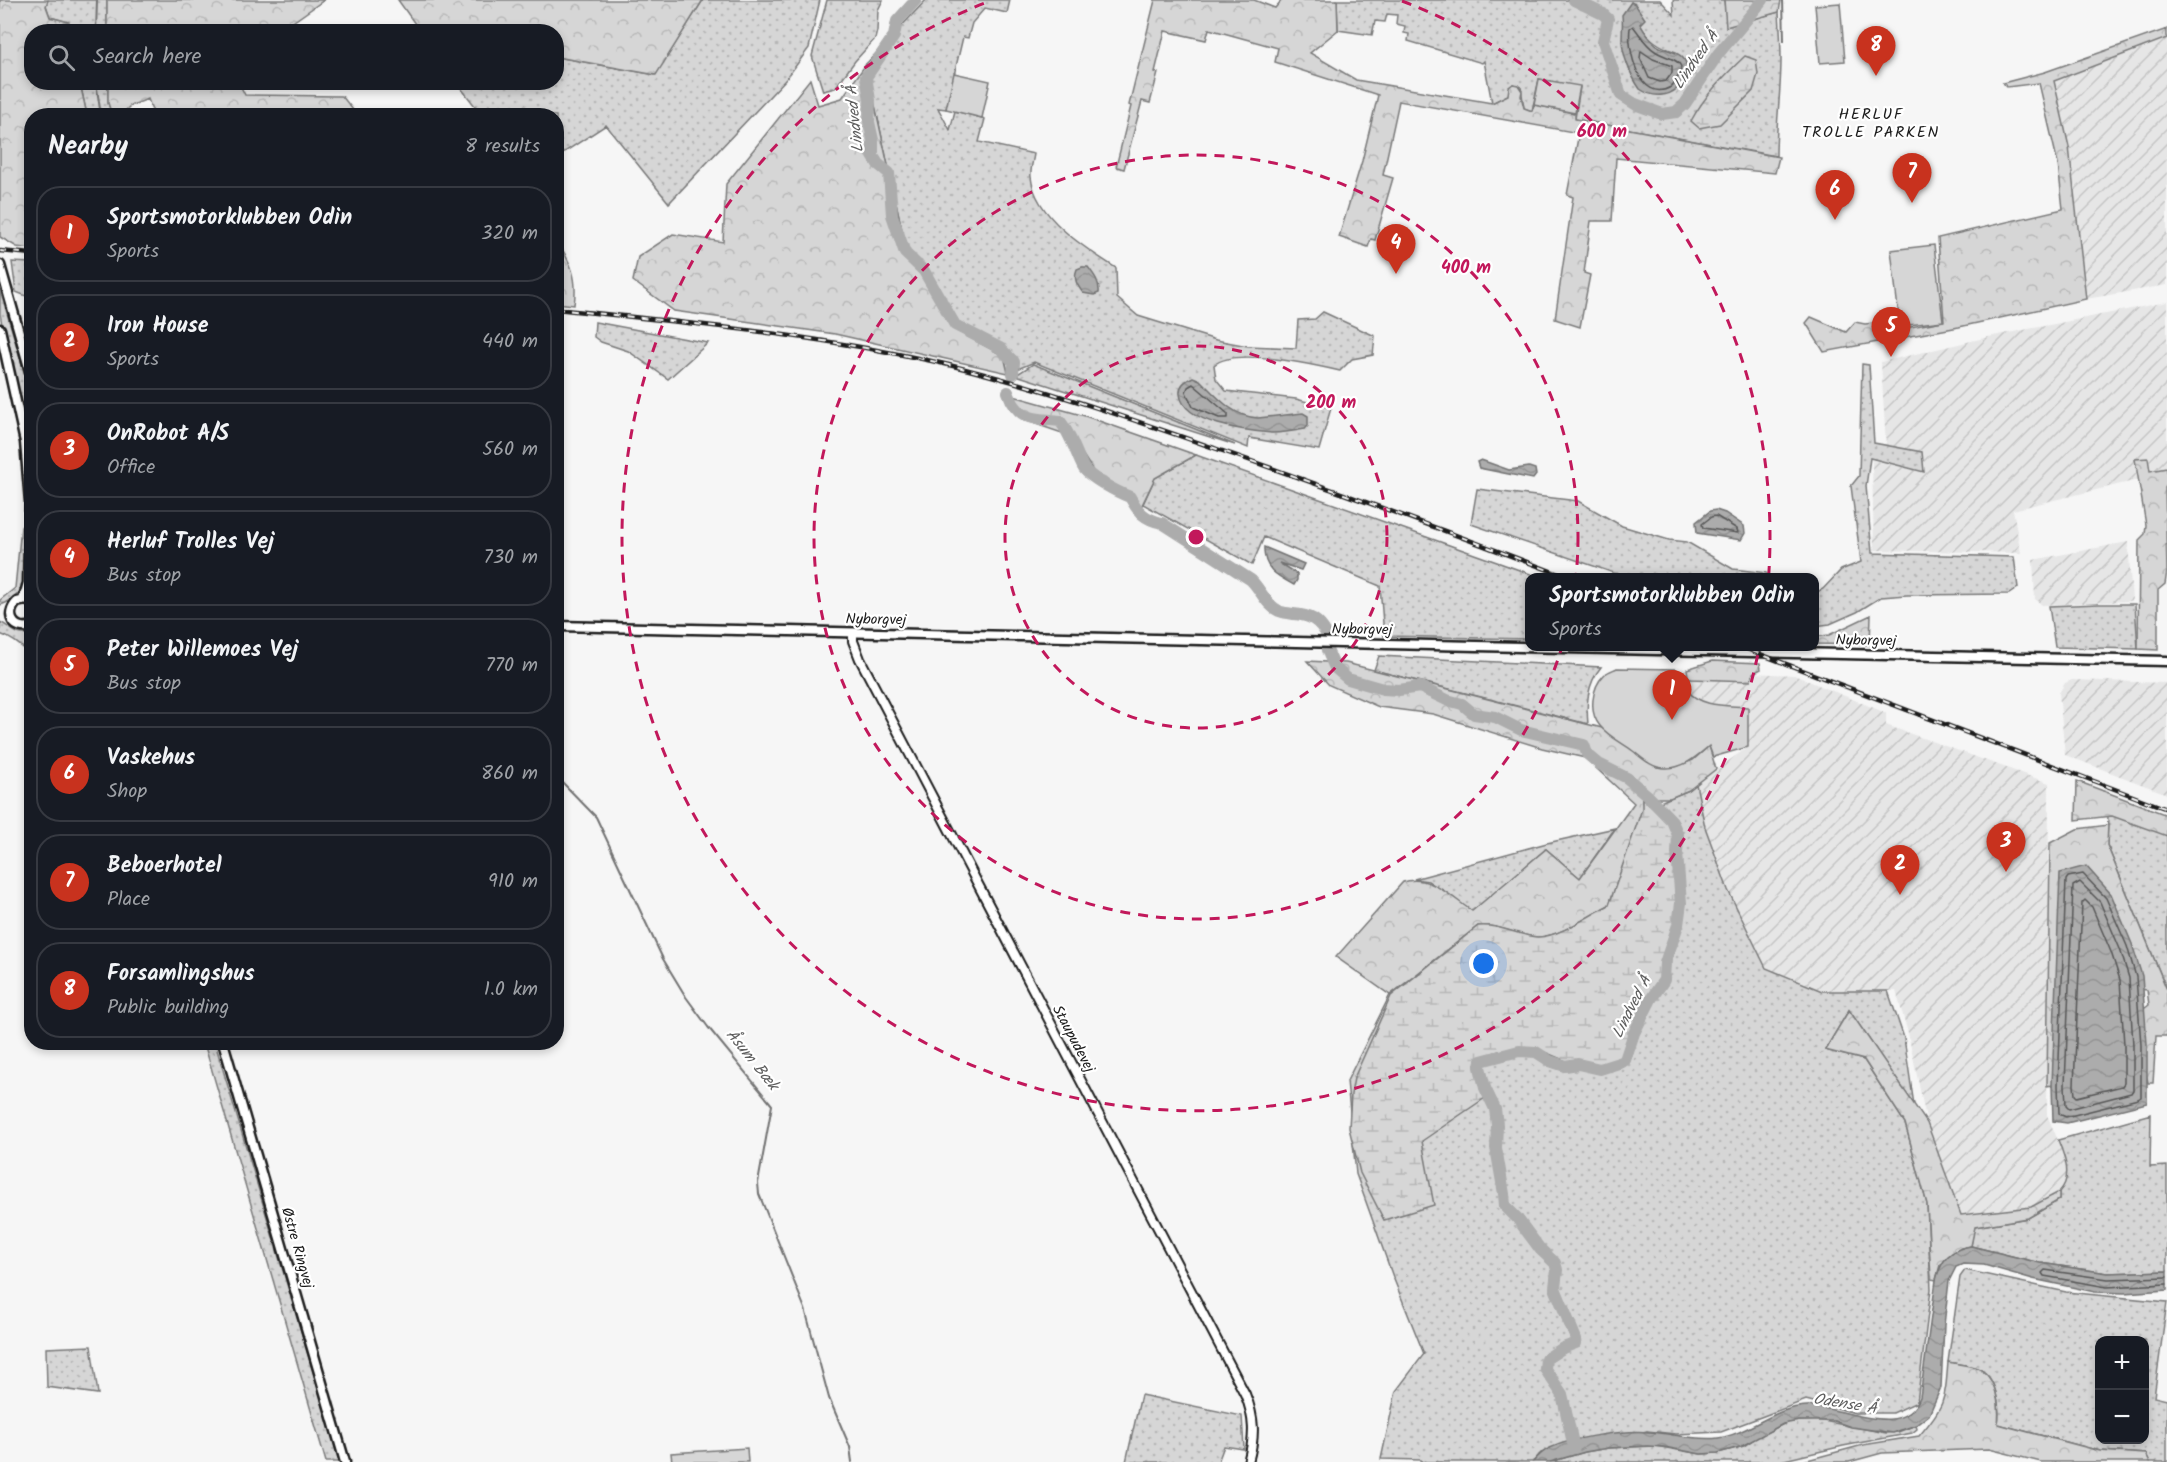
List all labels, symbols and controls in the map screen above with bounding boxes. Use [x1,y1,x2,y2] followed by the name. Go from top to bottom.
[1667,23,1727,95] water label: Lindved Å
[24,24,564,90] search box
[1856,26,1896,76] pin: 8
[93,40,201,75] text: Search here
[45,41,78,74] icon: search
[839,82,871,154] water label: Lindved Å
[1802,102,1940,145] district label: HERLUF TROLLE PARKEN
[1577,118,1627,147] text: 600 m
[48,126,128,168] text: Nearby
[465,131,540,163] text: 8 results
[1892,154,1932,203] pin: 7
[1816,170,1854,220] pin: 6
[107,201,352,236] text: Sportsmotorklubben Odin
[66,218,73,250] text: 1
[481,218,538,250] text: 320 m
[1376,224,1416,274] pin: 4
[107,236,159,268] text: Sports
[1441,254,1491,283] text: 400 m
[1872,308,1910,357] pin: 5
[107,309,209,344] text: Iron House
[64,326,75,358] text: 2
[482,326,538,358] text: 440 m
[107,344,159,376] text: Sports
[1306,389,1357,418] text: 200 m
[107,417,229,452] text: OnRobot A/S
[64,434,75,466] text: 3
[482,434,538,466] text: 560 m
[107,452,155,484] text: Office
[107,525,274,560] text: Herluf Trolles Vej
[1186,527,1206,547] centre of rings
[64,542,75,574] text: 4
[483,542,538,574] text: 730 m
[107,560,181,592] text: Bus stop
[1525,573,1819,651] popup
[1549,579,1795,614] text: Sportsmotorklubben Odin
[845,607,908,633] street label: Nyborgvej
[1549,614,1601,646] text: Sports
[1331,617,1394,643] street label: Nyborgvej
[1835,628,1898,654] street label: Nyborgvej
[107,633,298,668] text: Peter Willemoes Vej
[64,650,75,682] text: 5
[486,650,538,682] text: 770 m
[107,668,181,700] text: Bus stop
[1652,670,1692,720] pin: 1
[107,741,195,776] text: Vaskehus
[64,758,75,790] text: 6
[481,758,538,790] text: 860 m
[107,776,147,808] text: Shop
[1986,822,2026,872] pin: 3
[1880,846,1920,895] pin: 2
[107,849,222,884] text: Beboerhotel
[65,866,74,898] text: 7
[488,866,538,898] text: 910 m
[107,884,150,916] text: Place
[1469,949,1498,978] your location
[107,957,254,992] text: Forsamlingshus
[1606,969,1659,1043] water label: Lindved Å
[64,974,75,1006] text: 8
[484,974,538,1006] text: 1.0 km
[107,992,229,1024] text: Public building
[1045,1001,1101,1078] street label: Staupudevej
[719,1024,786,1098] water label: Åsum Bæk
[274,1205,320,1293] street label: Østre Ringvej
[2095,1336,2149,1444] map controls
[2095,1336,2149,1390] button: +
[1812,1387,1881,1422] water label: Odense Å
[2095,1390,2149,1444] button: −

